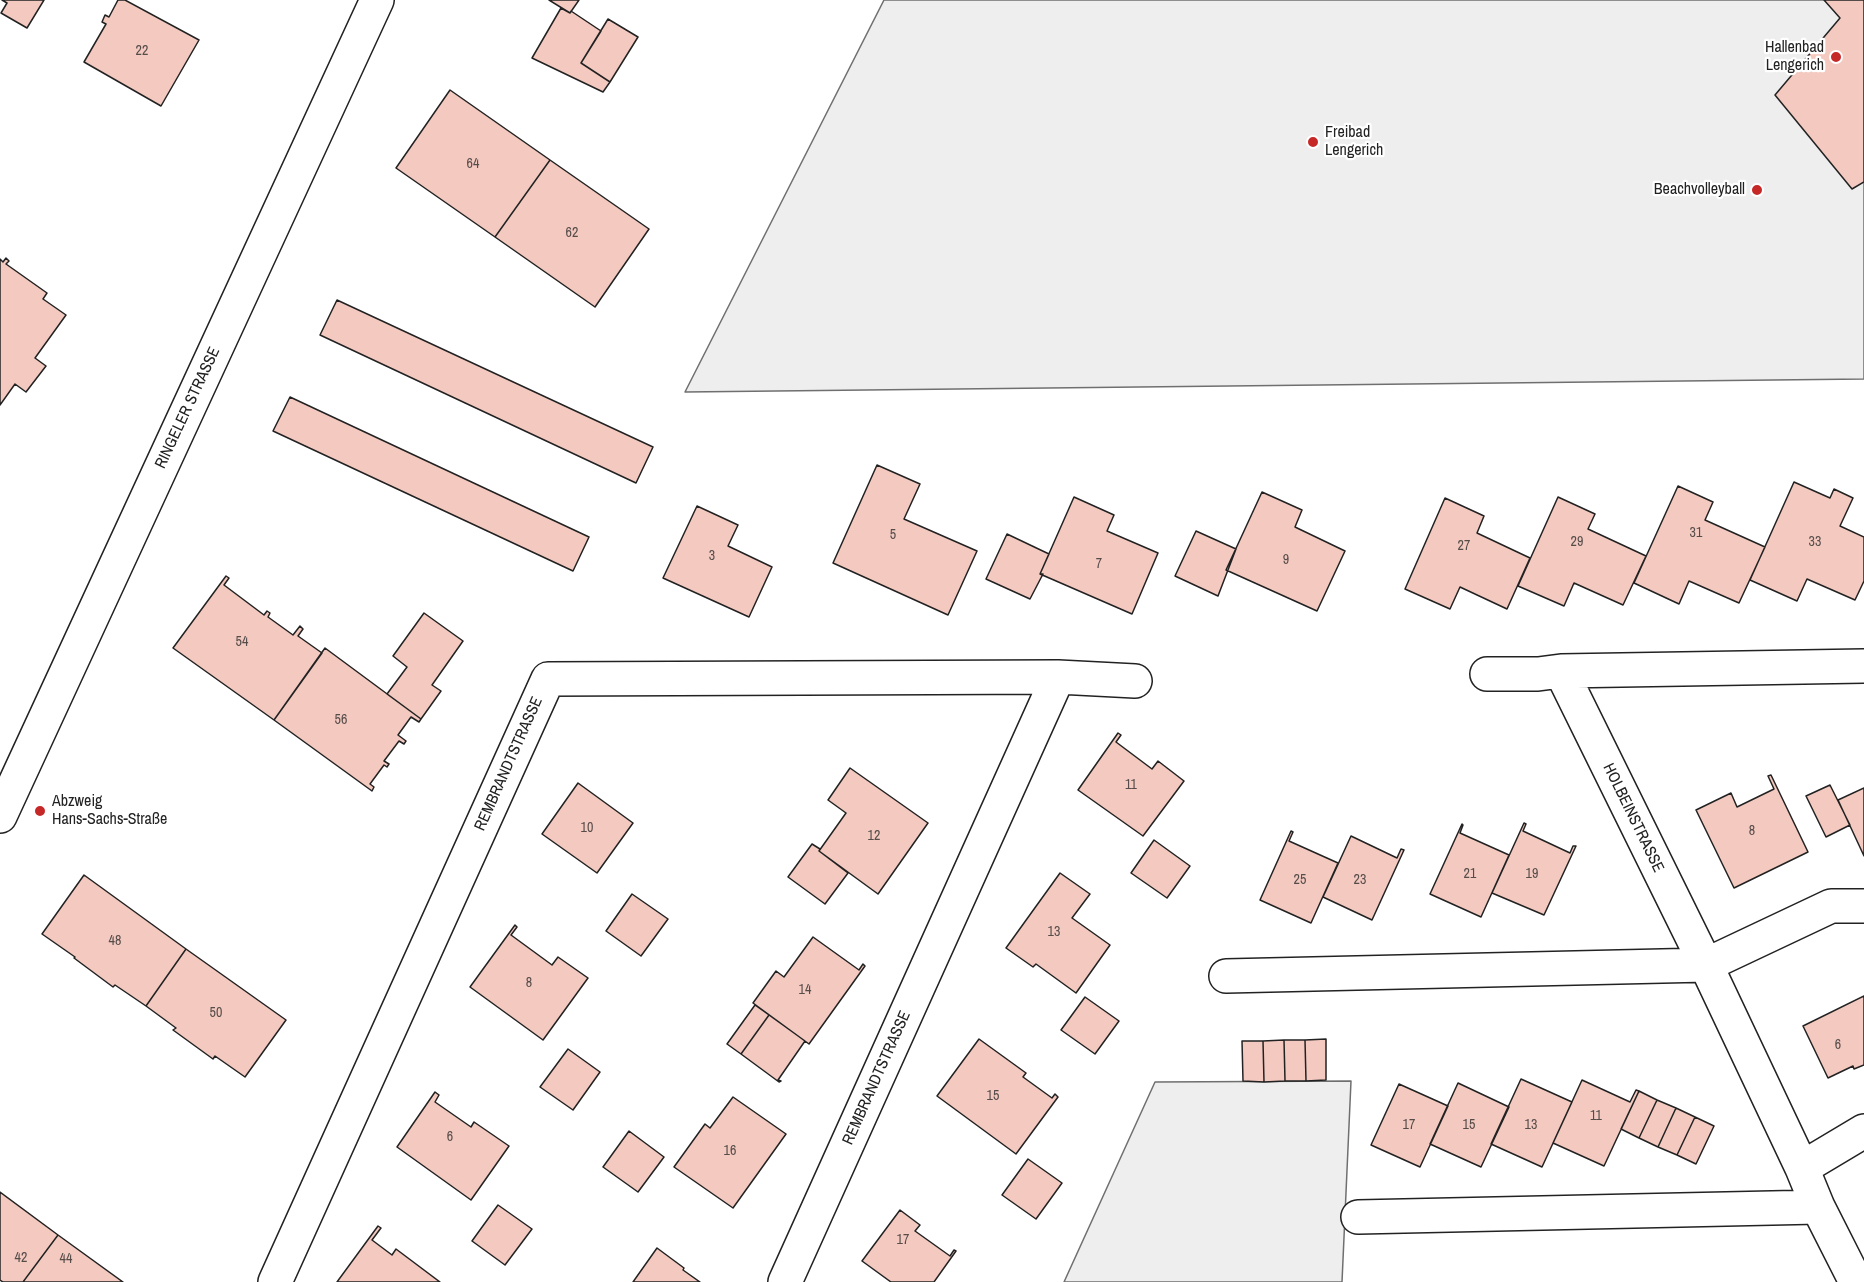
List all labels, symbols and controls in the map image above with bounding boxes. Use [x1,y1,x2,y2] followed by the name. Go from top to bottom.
[1765,38,1824,76] place label: Hallenbad Lengerich
[136,43,148,59] house number: 22
[1829,50,1843,64] marker: Hallenbad Lengerich
[1325,123,1383,161] place label: Freibad Lengerich
[1306,135,1320,149] marker: Freibad Lengerich
[467,156,479,172] house number: 64
[1654,180,1745,200] place label: Beachvolleyball
[1750,183,1764,197] marker: Beachvolleyball
[566,225,578,241] house number: 62
[151,344,225,472] street label: RINGELER STRASSE
[1690,525,1702,541] house number: 31
[890,527,896,543] house number: 5
[1571,534,1583,550] house number: 29
[1809,534,1821,550] house number: 33
[1458,538,1470,554] house number: 27
[709,548,715,564] house number: 3
[1283,552,1289,568] house number: 9
[1096,556,1102,572] house number: 7
[236,634,248,650] house number: 54
[471,694,547,834] street label: REMBRANDTSTRASSE
[335,712,347,728] house number: 56
[1598,760,1668,876] street label: HOLBEINSTRASSE
[1125,777,1137,793] house number: 11
[52,792,167,830] place label: Abzweig Hans-Sachs-Straße
[33,804,47,818] marker: Abzweig Hans-Sachs-Straße
[581,820,593,836] house number: 10
[1749,823,1755,839] house number: 8
[868,828,880,844] house number: 12
[1464,866,1476,882] house number: 21
[1526,866,1538,882] house number: 19
[1294,872,1306,888] house number: 25
[1354,872,1366,888] house number: 23
[1048,924,1060,940] house number: 13
[109,933,121,949] house number: 48
[526,975,532,991] house number: 8
[799,982,811,998] house number: 14
[210,1005,222,1021] house number: 50
[839,1008,915,1148] street label: REMBRANDTSTRASSE
[1835,1037,1841,1053] house number: 6
[987,1088,999,1104] house number: 15
[1590,1108,1602,1124] house number: 11
[1403,1117,1415,1133] house number: 17
[1463,1117,1475,1133] house number: 15
[1525,1117,1537,1133] house number: 13
[447,1129,453,1145] house number: 6
[724,1143,736,1159] house number: 16
[897,1232,909,1248] house number: 17
[15,1250,27,1266] house number: 42
[60,1251,72,1267] house number: 44

